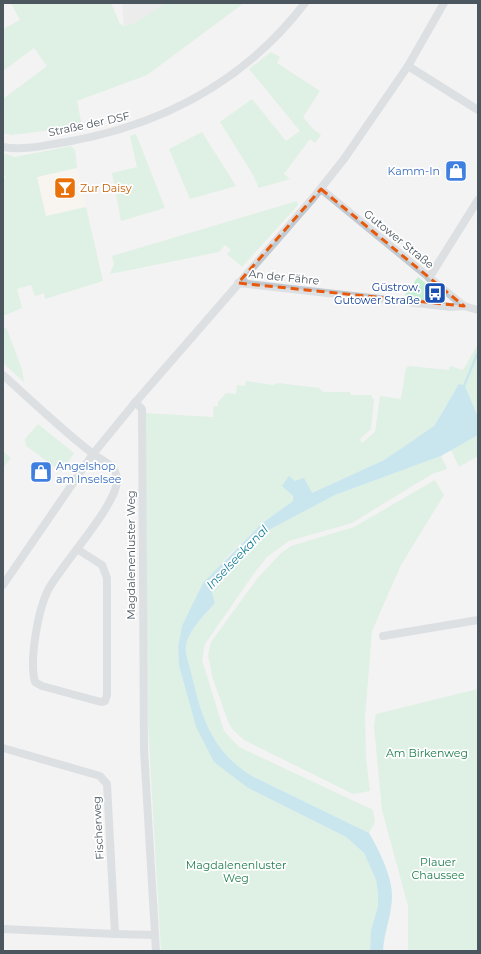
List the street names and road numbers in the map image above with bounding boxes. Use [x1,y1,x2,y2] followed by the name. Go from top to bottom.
[47,109,131,139] street label: Straße der DSF
[361,206,437,272] street label: Gutower Straße
[248,266,320,288] street label: An der Fähre
[124,490,138,620] street label: Magdalenenluster Weg
[89,796,107,860] street label: Fischerweg

